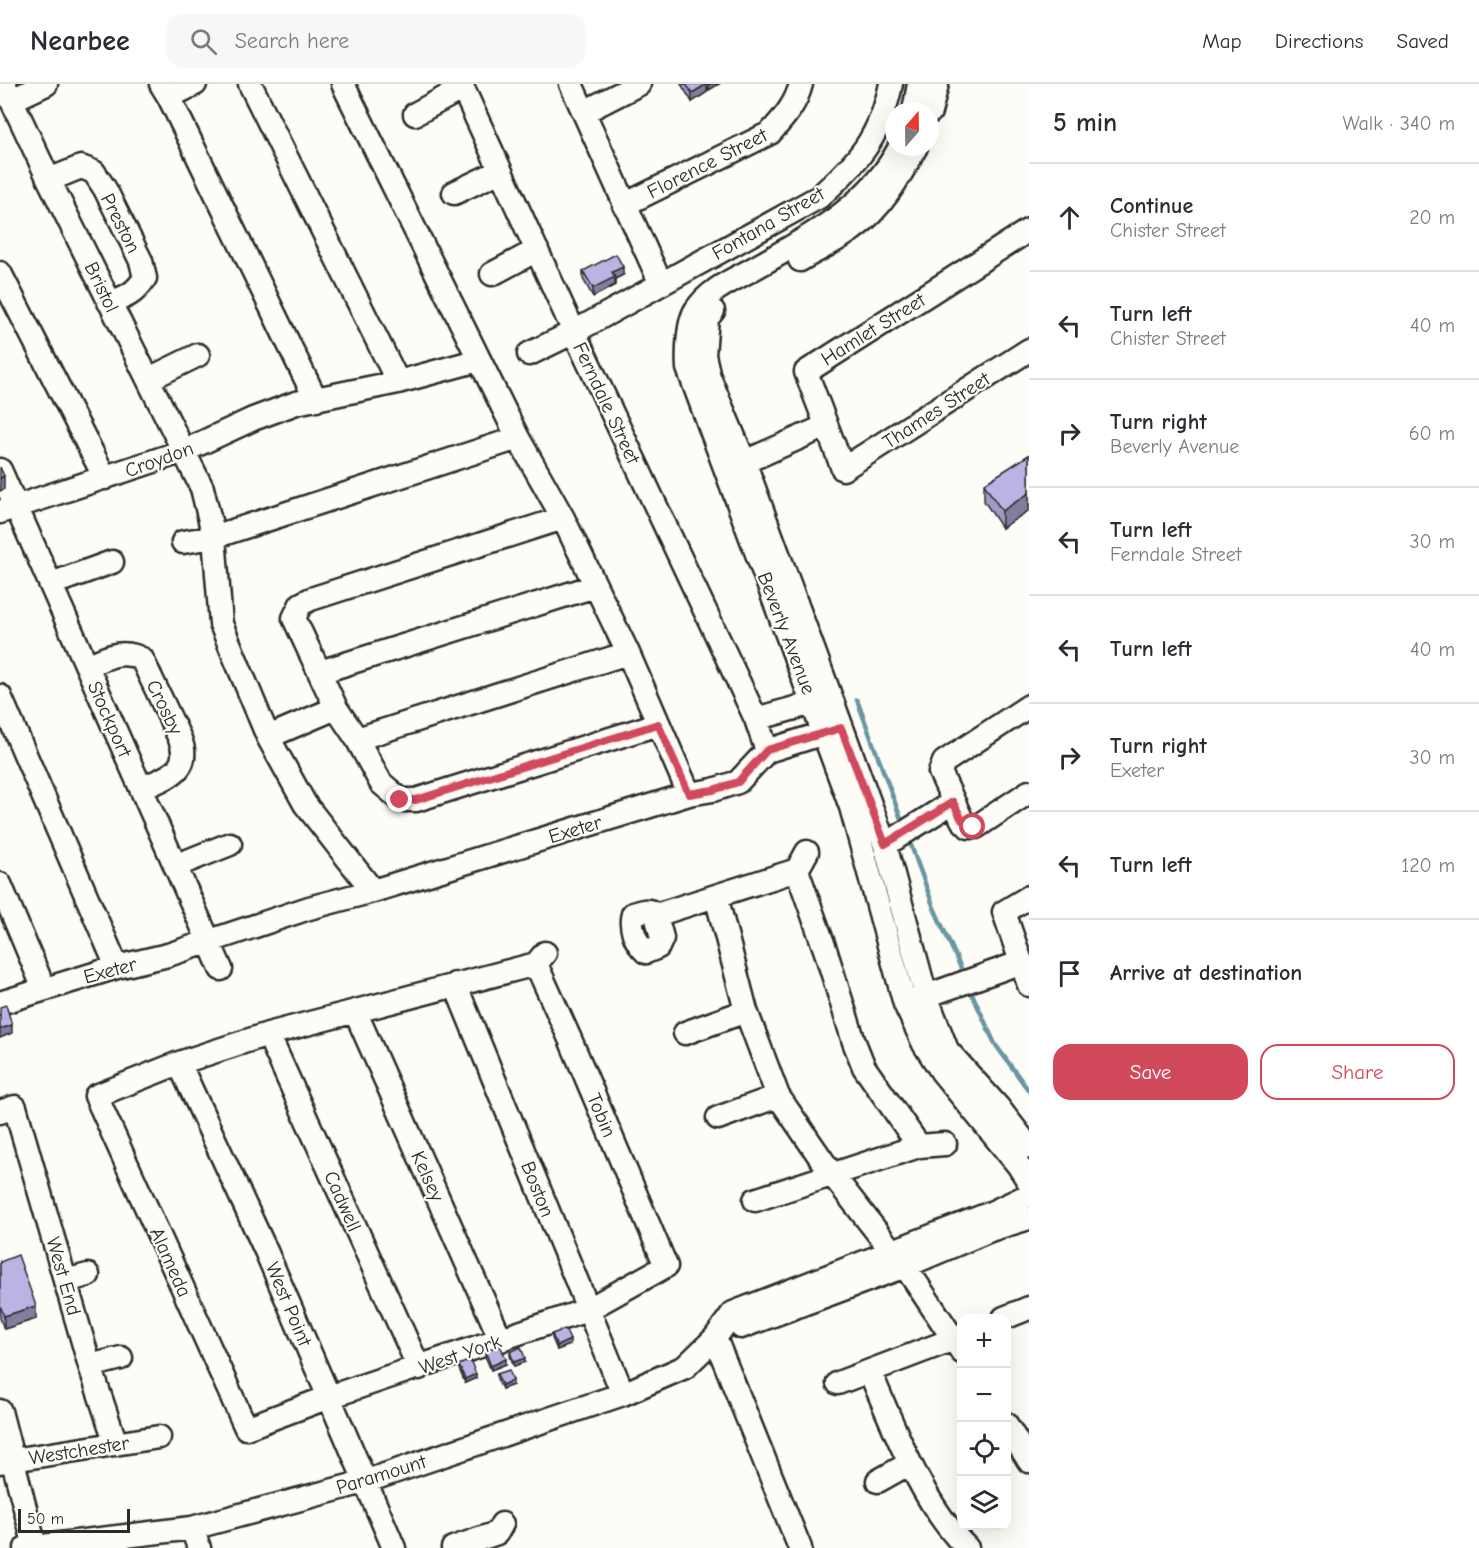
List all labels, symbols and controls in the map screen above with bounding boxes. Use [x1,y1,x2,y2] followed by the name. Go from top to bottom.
[166,14,586,68] search box
[30,25,130,57] text: Nearbee
[187,25,220,58] icon: search
[235,28,349,54] text: Search here
[1202,29,1242,53] text: Map
[1275,29,1364,53] text: Directions
[1397,29,1449,53] text: Saved
[885,102,939,156] north arrow
[1053,108,1117,138] text: 5 min
[1343,112,1455,135] text: Walk · 340 m
[643,123,772,204] street label: Florence Street
[708,181,830,265] street label: Fontana Street
[96,190,145,257] street label: Preston
[1110,193,1193,219] text: Continue
[1053,201,1086,234] icon: ahead
[1409,206,1455,229] text: 20 m
[1110,219,1226,242] text: Chister Street
[80,258,124,316] street label: Bristol
[817,288,931,370] street label: Hamlet Street
[1110,301,1192,327] text: Turn left
[1053,309,1086,342] icon: left
[1410,314,1455,337] text: 40 m
[1110,327,1226,350] text: Chister Street
[568,339,645,469] street label: Ferndale Street
[878,367,995,454] street label: Thames Street
[1110,409,1207,435] text: Turn right
[1053,417,1086,450] icon: right
[1409,422,1455,445] text: 60 m
[1110,435,1239,458] text: Beverly Avenue
[122,436,197,482] street label: Croydon
[1110,517,1192,543] text: Turn left
[1053,525,1086,558] icon: left
[1409,530,1455,553] text: 30 m
[1110,543,1242,566] text: Ferndale Street
[753,569,820,698] street label: Beverly Avenue
[1053,633,1086,666] icon: left
[1110,636,1192,662] text: Turn left
[1410,638,1455,661] text: 40 m
[141,676,188,738] street label: Crosby
[83,678,137,762] street label: Stockport
[1110,733,1207,759] text: Turn right
[1053,741,1086,774] icon: right
[1409,746,1455,769] text: 30 m
[1110,759,1164,782] text: Exeter
[386,786,412,812] route end
[546,811,604,848] street label: Exeter
[959,813,985,839] route start
[1053,849,1086,882] icon: left
[1110,852,1192,878] text: Turn left
[1401,854,1455,877] text: 120 m
[81,952,139,989] street label: Exeter
[1053,957,1086,990] icon: arrive
[1110,960,1302,986] text: Arrive at destination
[1053,1044,1248,1100] button: Save
[1260,1044,1455,1100] button: Share
[582,1090,621,1141] street label: Tobin
[406,1147,449,1205] street label: Kelsey
[516,1158,559,1220] street label: Boston
[319,1167,366,1235] street label: Cadwell
[145,1224,196,1301] street label: Alameda
[41,1234,86,1318] street label: West End
[261,1259,317,1351] street label: West Point
[957,1314,1011,1530] map controls
[957,1314,1011,1368] button: +
[416,1330,505,1379] street label: West York
[957,1368,1011,1422] button: −
[957,1422,1011,1476] button: locate
[27,1431,131,1470] street label: Westchester
[333,1450,430,1499] street label: Paramount
[957,1476,1011,1530] button: layers
[18,1506,130,1534] scale bar
[27,1510,64,1528] text: 50 m

